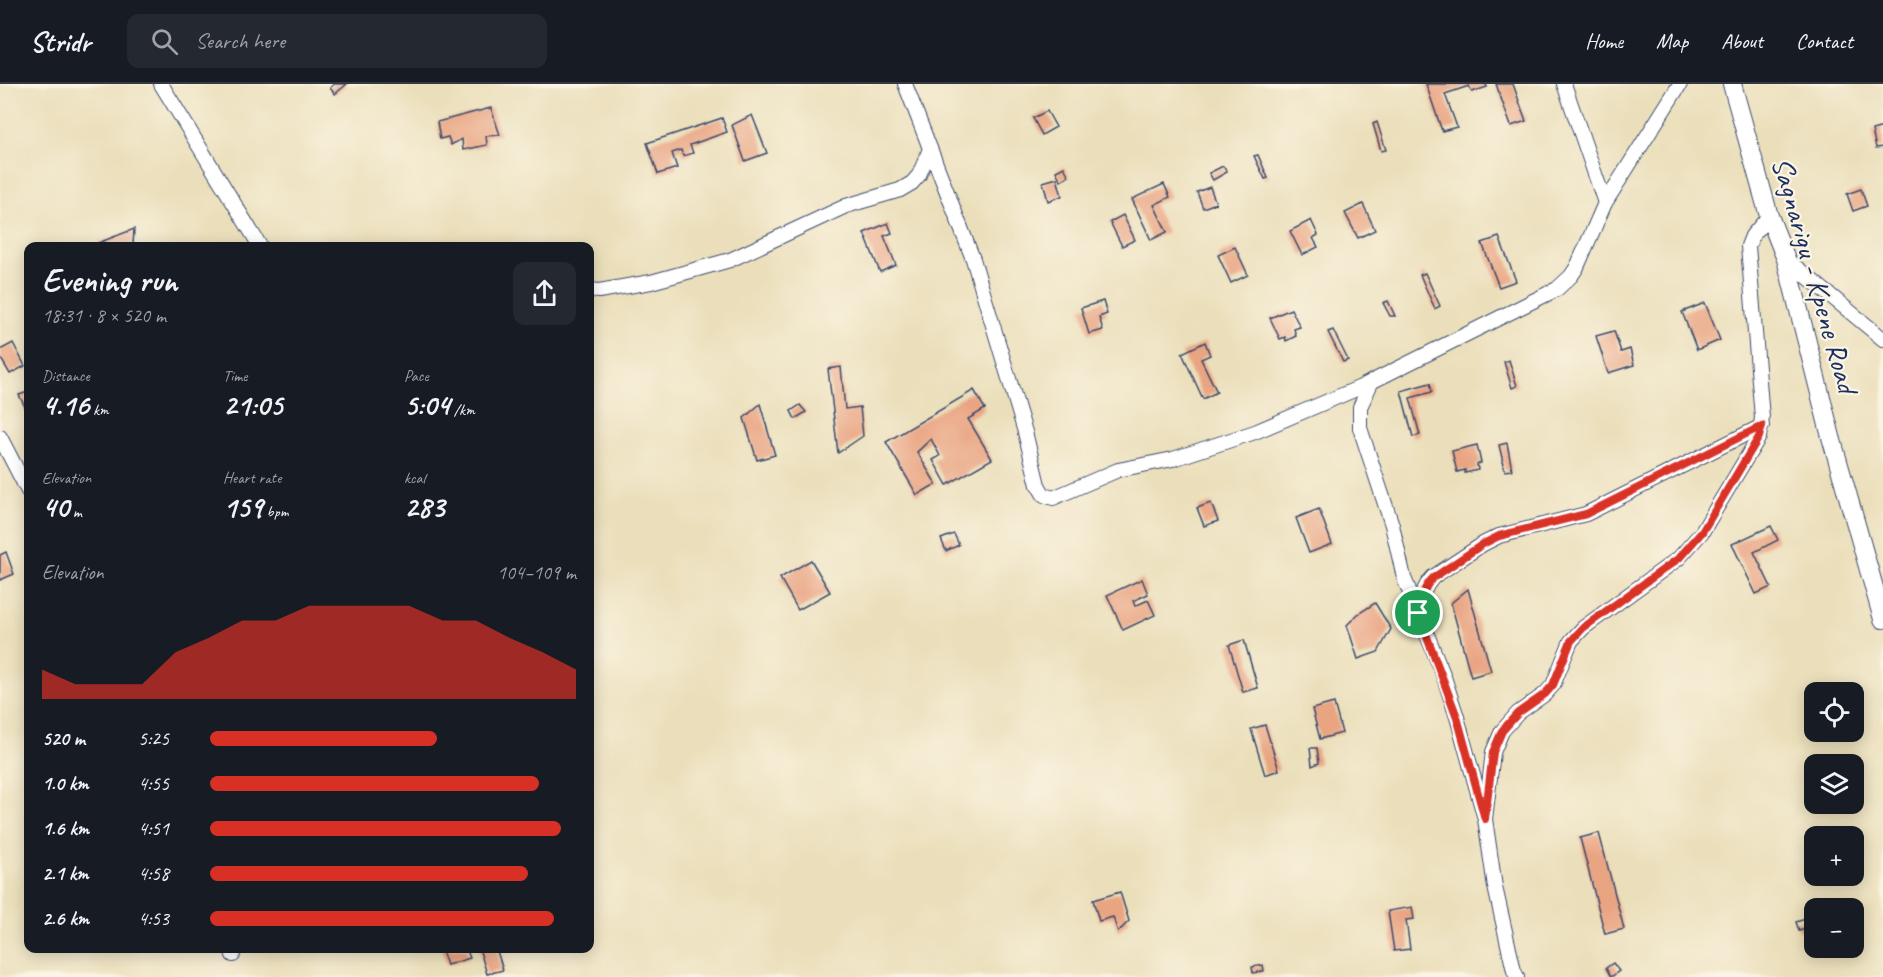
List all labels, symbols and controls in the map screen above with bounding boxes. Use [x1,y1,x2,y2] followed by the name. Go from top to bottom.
[127,14,547,68] search box
[30,24,91,59] text: Stridr
[148,25,181,58] icon: search
[196,27,285,55] text: Search here
[1585,28,1623,54] text: Home
[1656,28,1688,54] text: Map
[1721,28,1763,54] text: About
[1796,28,1853,54] text: Contact
[1763,153,1868,401] street label: Sagnarigu - Kpene Road
[42,259,177,301] text: Evening run
[513,262,576,325] button: share
[42,303,166,328] text: 18:31 · 8 × 520 m
[42,366,90,386] text: Distance
[223,366,247,386] text: Time
[404,366,429,386] text: Pace
[42,386,89,424] text: 4.16
[223,386,282,424] text: 21:05
[404,386,450,424] text: 5:04
[89,400,109,420] text: km
[450,400,475,420] text: /km
[42,468,91,488] text: Elevation
[223,468,281,488] text: Heart rate
[404,468,425,488] text: kcal
[42,488,69,526] text: 40
[223,488,263,526] text: 159
[404,488,445,526] text: 283
[69,502,82,522] text: m
[263,502,289,522] text: bpm
[42,560,104,585] text: Elevation
[497,560,576,585] text: 104–109 m
[1392,587,1443,638] pin
[1401,596,1434,629] icon: arrive
[1804,682,1864,958] map controls
[1804,682,1864,742] button: locate
[42,726,85,751] text: 520 m
[138,726,169,751] text: 5:25
[1804,754,1864,814] button: layers
[42,771,89,796] text: 1.0 km
[138,771,169,796] text: 4:55
[42,816,89,841] text: 1.6 km
[138,816,169,841] text: 4:51
[1804,826,1864,886] button: +
[42,861,89,886] text: 2.1 km
[138,861,169,886] text: 4:58
[1804,898,1864,958] button: −
[42,906,89,931] text: 2.6 km
[138,906,169,931] text: 4:53

